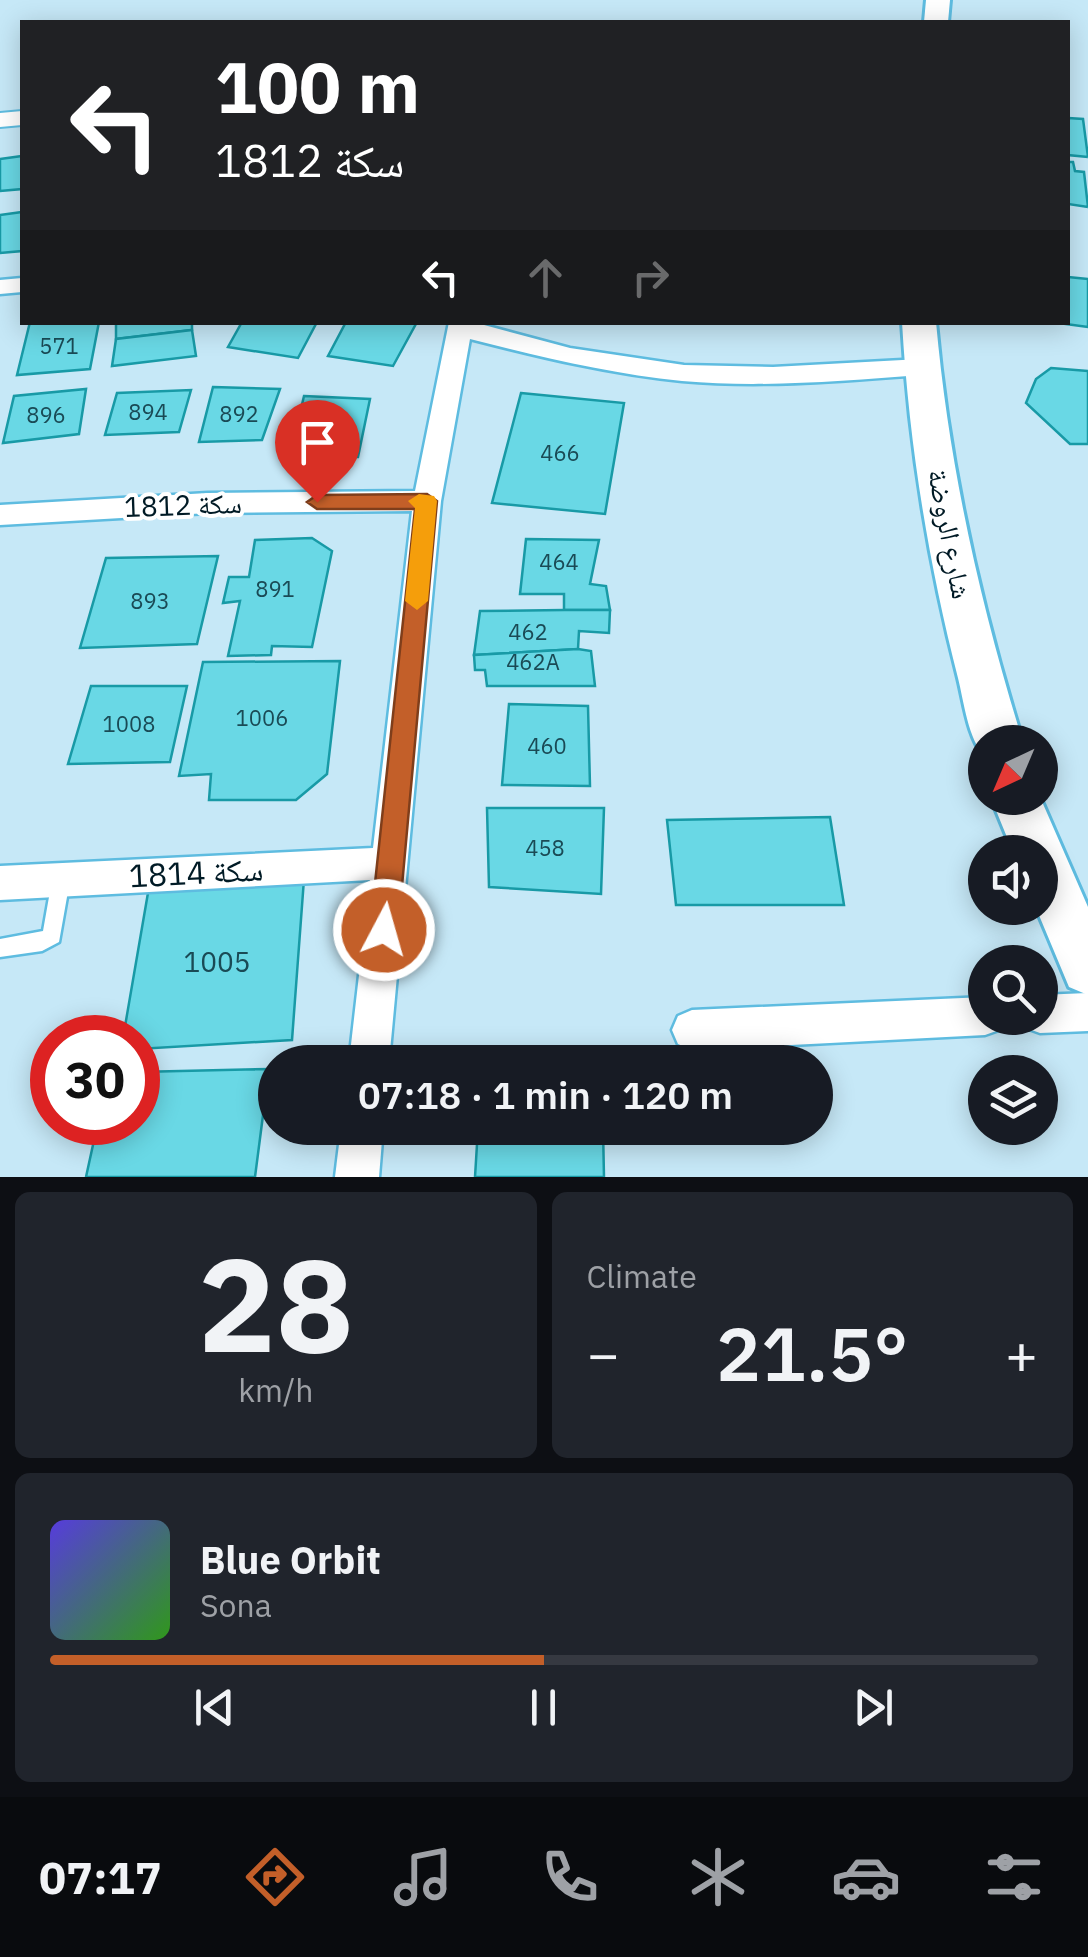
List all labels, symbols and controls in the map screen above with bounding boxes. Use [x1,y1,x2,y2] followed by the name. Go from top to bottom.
[215,41,420,132] text: 100 m
[50,60,180,190] icon: left
[215,131,404,189] text: سكة 1812
[413,250,468,305] icon: left
[518,250,573,305] icon: ahead
[623,250,678,305] icon: right
[39,331,79,360] house number: 571
[128,397,168,426] house number: 894
[219,399,259,428] house number: 892
[26,400,66,429] house number: 896
[275,400,360,503] pin
[290,415,345,470] icon: arrive
[540,438,580,467] house number: 466
[920,466,981,602] street label: شارع الروضة
[123,484,242,525] street label: سكة 1812
[539,547,579,576] house number: 464
[255,574,295,603] house number: 891
[130,586,170,615] house number: 893
[508,617,548,646] house number: 462
[506,647,560,676] house number: 462A
[236,703,288,732] house number: 1006
[103,709,155,738] house number: 1008
[968,725,1058,815] north arrow
[968,725,1058,1145] map controls
[527,731,567,760] house number: 460
[525,833,565,862] house number: 458
[968,835,1058,925] button: sound
[128,848,264,896] street label: سكة 1814
[332,878,436,982] position arrow
[183,943,251,980] house number: 1005
[968,945,1058,1035] button: search
[30,1015,160,1145] speed limit sign: 30
[968,1055,1058,1145] button: layers
[358,1070,733,1119] text: 07:18 · 1 min · 120 m
[198,1219,354,1388] text: 28
[587,1255,697,1297] text: Climate
[716,1304,909,1402] text: 21.5°
[587,1318,620,1389] text: −
[1005,1318,1038,1389] text: +
[238,1369,313,1411] text: km/h
[200,1535,381,1584] text: Blue Orbit
[200,1584,272,1626] text: Sona
[187,1680,242,1735] icon: previous
[516,1680,571,1735] icon: pause
[846,1680,901,1735] icon: next
[240,1842,310,1912] icon: directions
[388,1842,458,1912] icon: music
[535,1842,605,1912] icon: phone
[683,1842,753,1912] icon: climate
[831,1842,901,1912] icon: car
[979,1842,1049,1912] icon: filters
[39,1848,162,1906] text: 07:17

